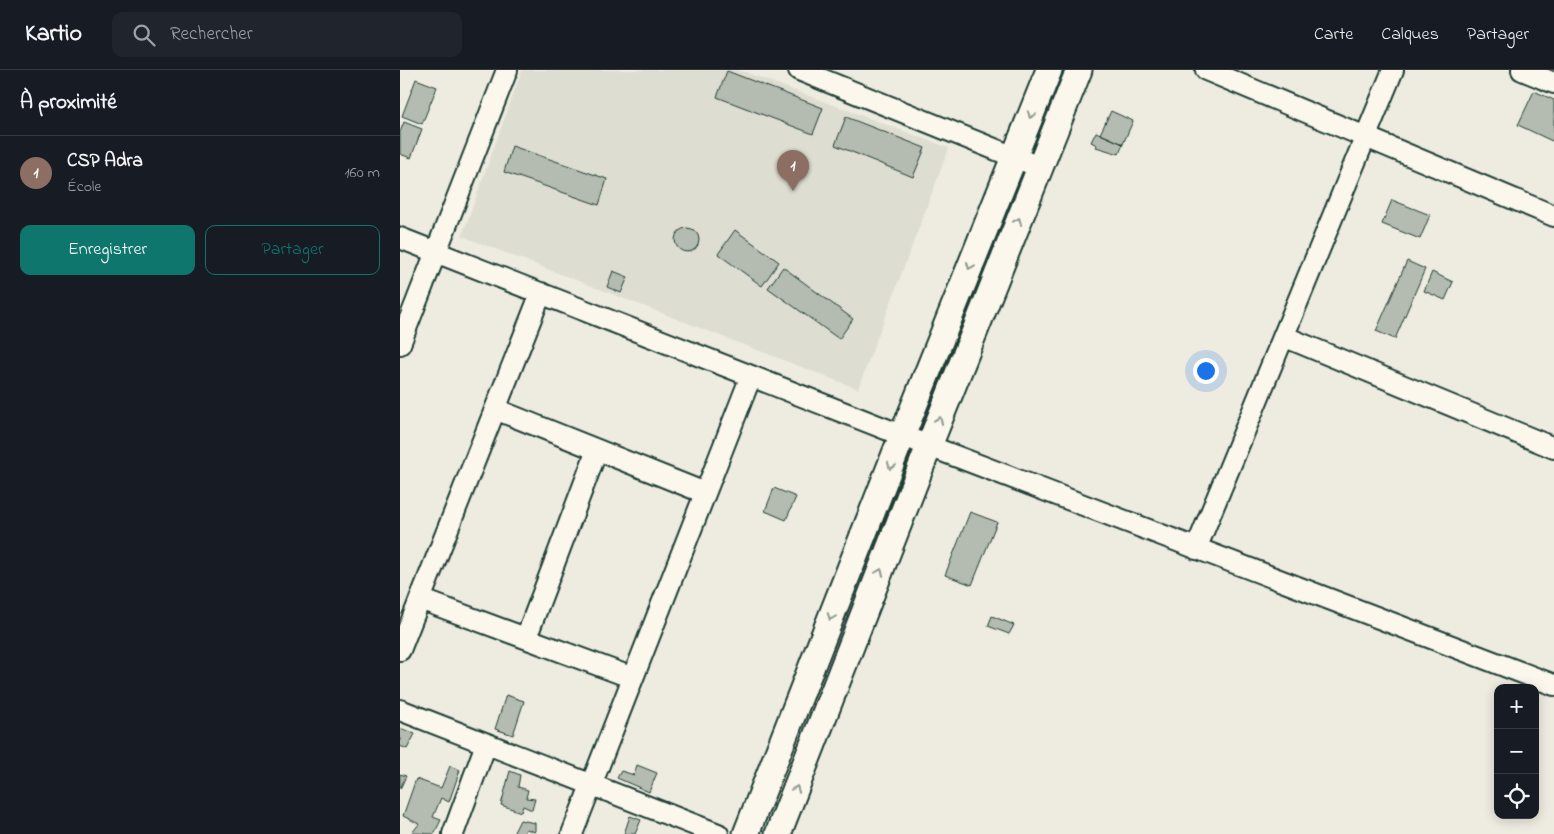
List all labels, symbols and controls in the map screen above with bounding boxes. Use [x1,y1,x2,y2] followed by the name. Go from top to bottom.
[112,12,462,57] search box
[25,17,82,52] text: Kartio
[130,21,158,49] icon: search
[170,21,253,48] text: Rechercher
[1314,22,1353,48] text: Carte
[1381,22,1439,48] text: Calques
[1467,22,1529,48] text: Partager
[20,88,117,118] text: À proximité
[1026,110,1037,119] one-way arrow
[67,148,143,175] text: CSP Adra
[777,150,809,191] pin: 1
[33,161,39,185] text: 1
[345,161,380,185] text: 160 m
[67,175,102,199] text: École
[1012,217,1022,225] one-way arrow
[20,225,195,275] button: Enregistrer
[205,225,380,275] button: Partager
[966,261,976,270] one-way arrow
[1193,358,1219,384] your location
[933,417,943,425] one-way arrow
[886,461,897,470] one-way arrow
[874,568,884,577] one-way arrow
[827,612,837,621] one-way arrow
[1494,684,1539,819] map controls
[1494,684,1539,729] button: +
[1494,729,1539,774] button: −
[1494,774,1539,819] button: locate
[790,785,800,793] one-way arrow

